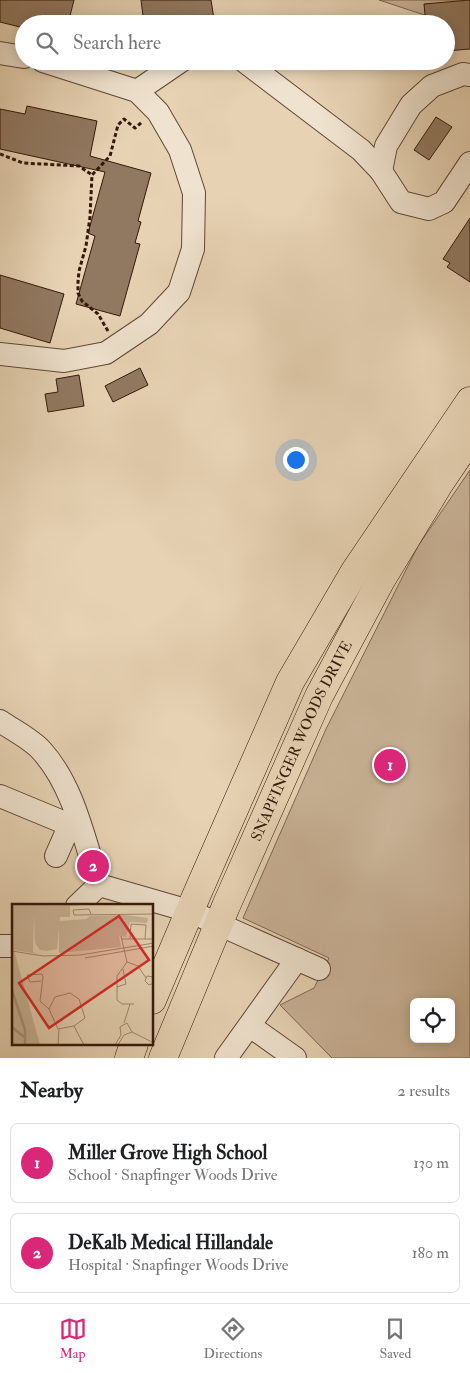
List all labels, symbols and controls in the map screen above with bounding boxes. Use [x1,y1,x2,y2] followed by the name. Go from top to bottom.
[15,15,455,70] search box
[33,29,61,57] icon: search
[73,31,161,55] text: Search here
[283,447,309,473] your location
[246,637,356,844] street label: SNAPFINGER WOODS DRIVE
[374,746,406,784] pin: 1
[77,847,109,885] pin: 2
[12,904,154,1046] inset map
[410,998,455,1043] map controls
[410,998,455,1043] button: locate
[20,1077,83,1104] text: Nearby
[397,1081,450,1101] text: 2 results
[68,1141,267,1165] text: Miller Grove High School
[34,1153,40,1173] text: 1
[413,1153,449,1173] text: 130 m
[68,1165,277,1185] text: School · Snapfinger Woods Drive
[68,1231,273,1255] text: DeKalb Medical Hillandale
[33,1243,41,1263] text: 2
[412,1243,449,1263] text: 180 m
[68,1255,288,1275] text: Hospital · Snapfinger Woods Drive
[59,1315,87,1362] tab: Map
[204,1315,262,1362] tab: Directions
[379,1315,411,1362] tab: Saved

